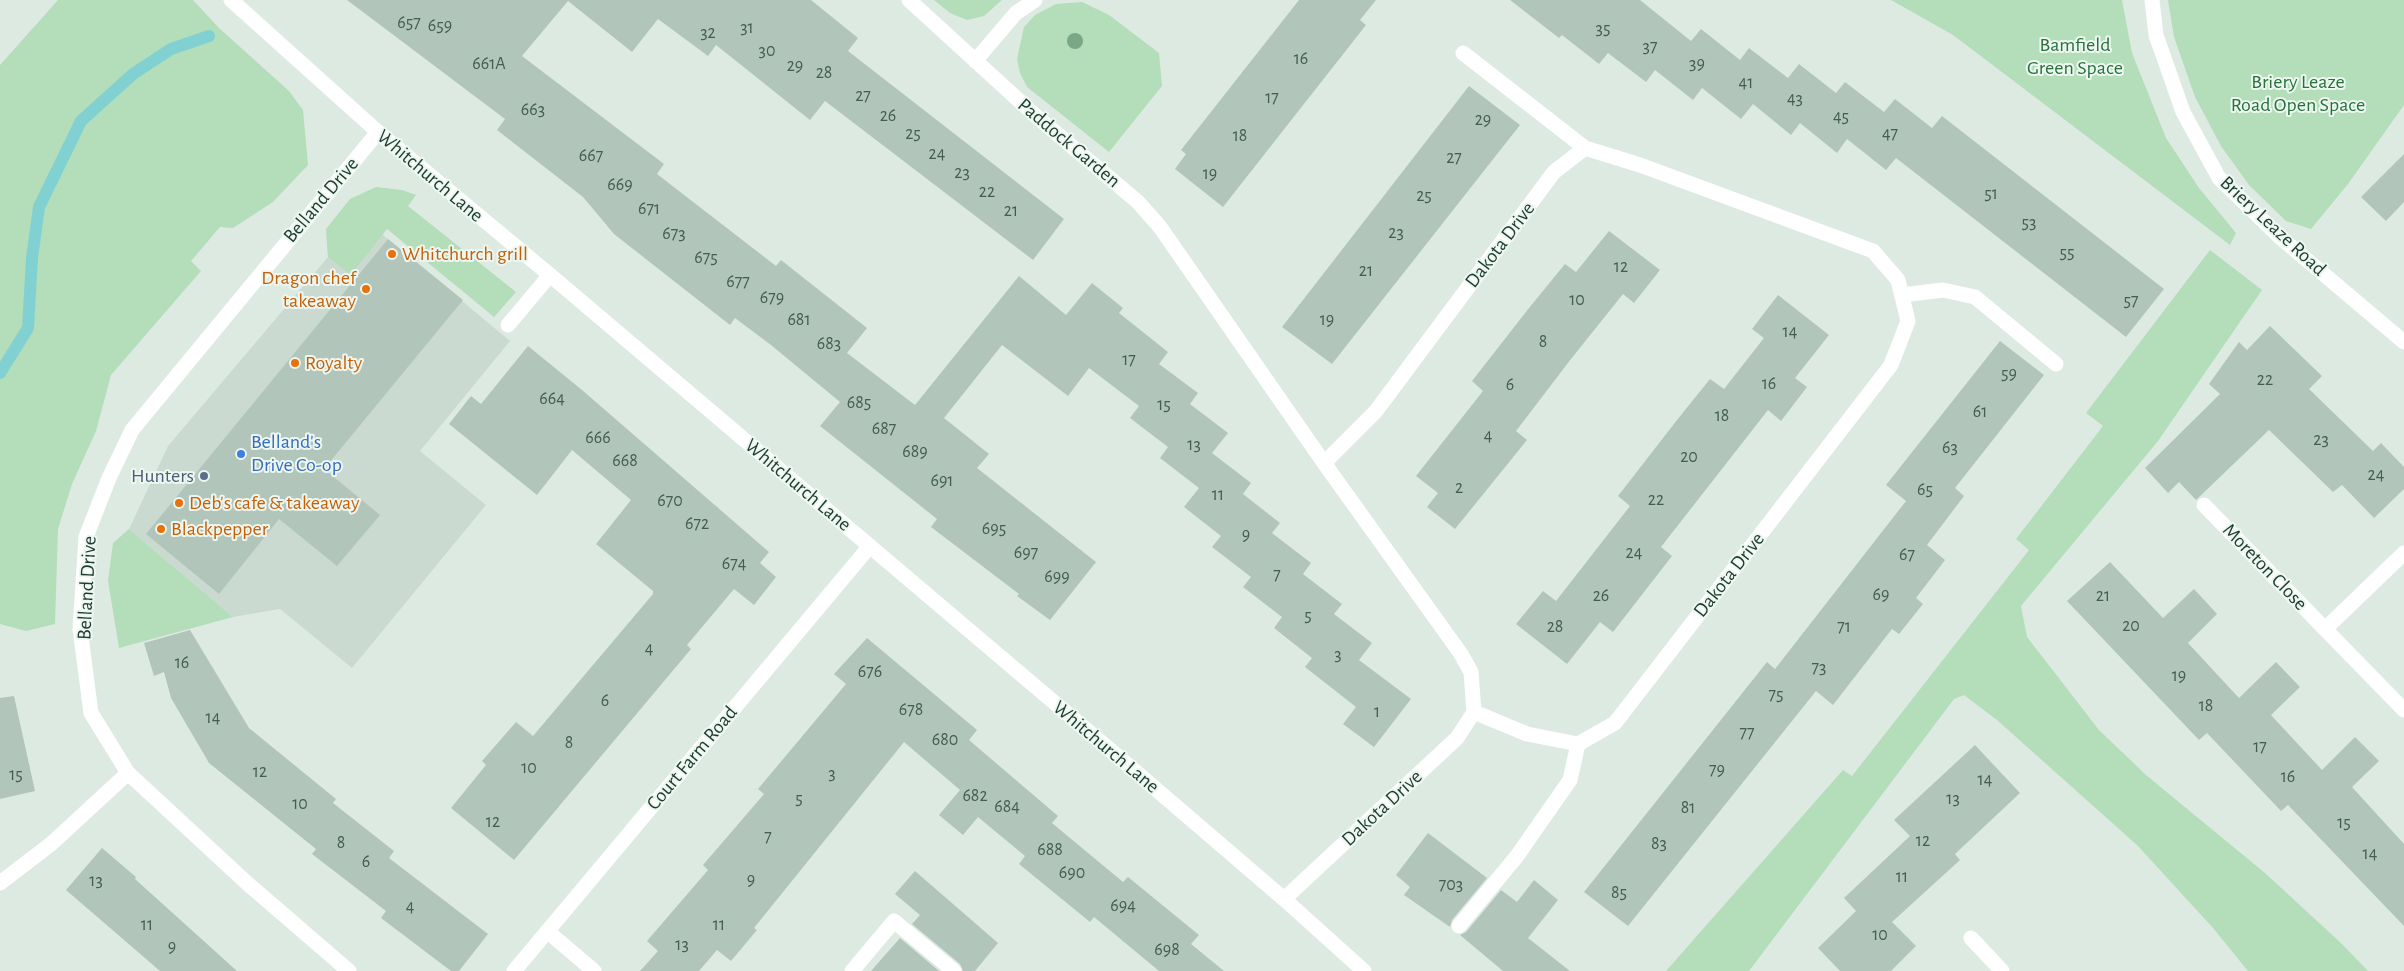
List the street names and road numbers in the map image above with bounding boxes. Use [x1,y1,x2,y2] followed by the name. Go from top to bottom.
[1013,93,1125,193] street label: Paddock Garden
[372,124,488,228] street label: Whitchurch Lane
[278,152,364,248] street label: Belland Drive
[2215,171,2331,281] street label: Briery Leaze Road
[1460,197,1540,293] street label: Dakota Drive
[740,433,856,537] street label: Whitchurch Lane
[2218,518,2312,616] street label: Moreton Close
[1688,528,1770,622] street label: Dakota Drive
[72,535,102,641] street label: Belland Drive
[1048,695,1164,799] street label: Whitchurch Lane
[641,701,743,815] street label: Court Farm Road
[1337,765,1427,851] street label: Dakota Drive

